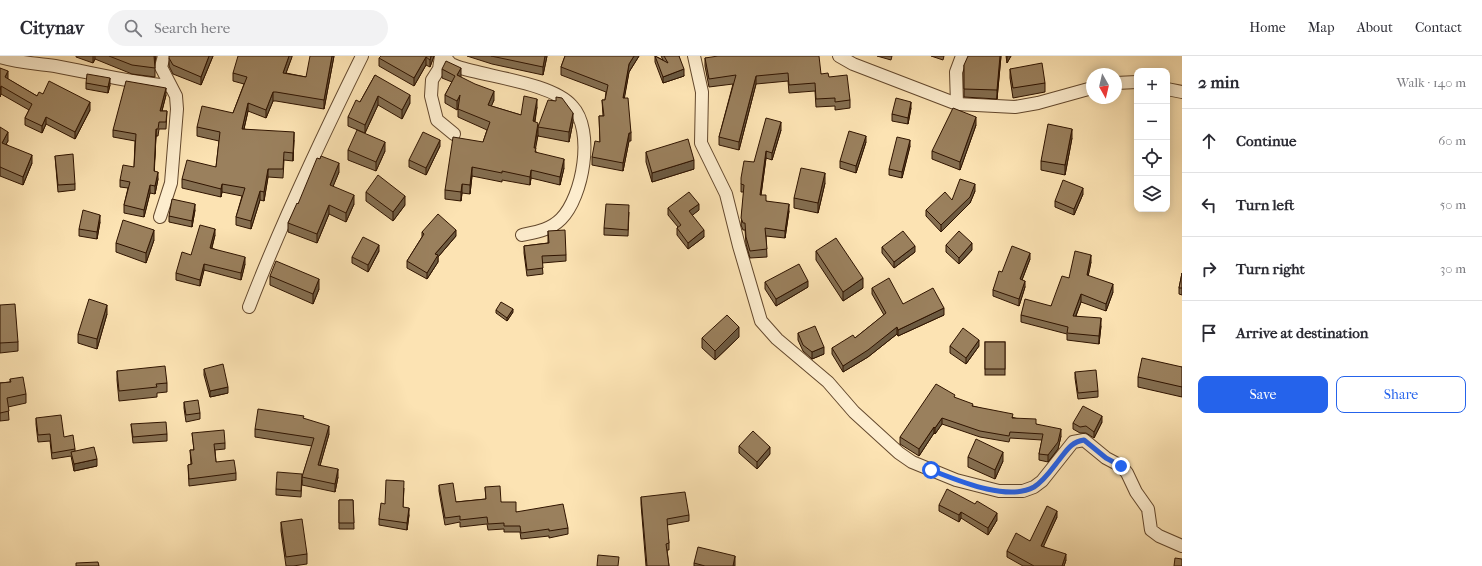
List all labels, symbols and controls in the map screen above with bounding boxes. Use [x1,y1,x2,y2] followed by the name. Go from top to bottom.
[108,10,388,46] search box
[20,17,84,39] text: Citynav
[122,17,144,39] icon: search
[154,19,230,37] text: Search here
[1249,19,1286,36] text: Home
[1308,19,1335,36] text: Map
[1357,19,1393,36] text: About
[1415,19,1462,36] text: Contact
[1086,68,1122,104] north arrow
[1134,68,1170,212] map controls
[1134,68,1170,104] button: +
[1198,72,1239,92] text: 2 min
[1397,75,1466,90] text: Walk · 140 m
[1134,104,1170,140] button: −
[1198,130,1220,152] icon: ahead
[1236,132,1296,150] text: Continue
[1438,133,1466,148] text: 60 m
[1134,140,1170,176] button: locate
[1134,176,1170,212] button: layers
[1198,194,1220,216] icon: left
[1236,196,1294,214] text: Turn left
[1440,197,1466,212] text: 50 m
[1198,258,1220,280] icon: right
[1236,260,1305,278] text: Turn right
[1440,261,1466,276] text: 30 m
[1198,322,1220,344] icon: arrive
[1236,324,1368,342] text: Arrive at destination
[1198,376,1328,413] button: Save
[1336,376,1466,413] button: Share
[1112,457,1130,475] route end
[922,461,940,479] route start

